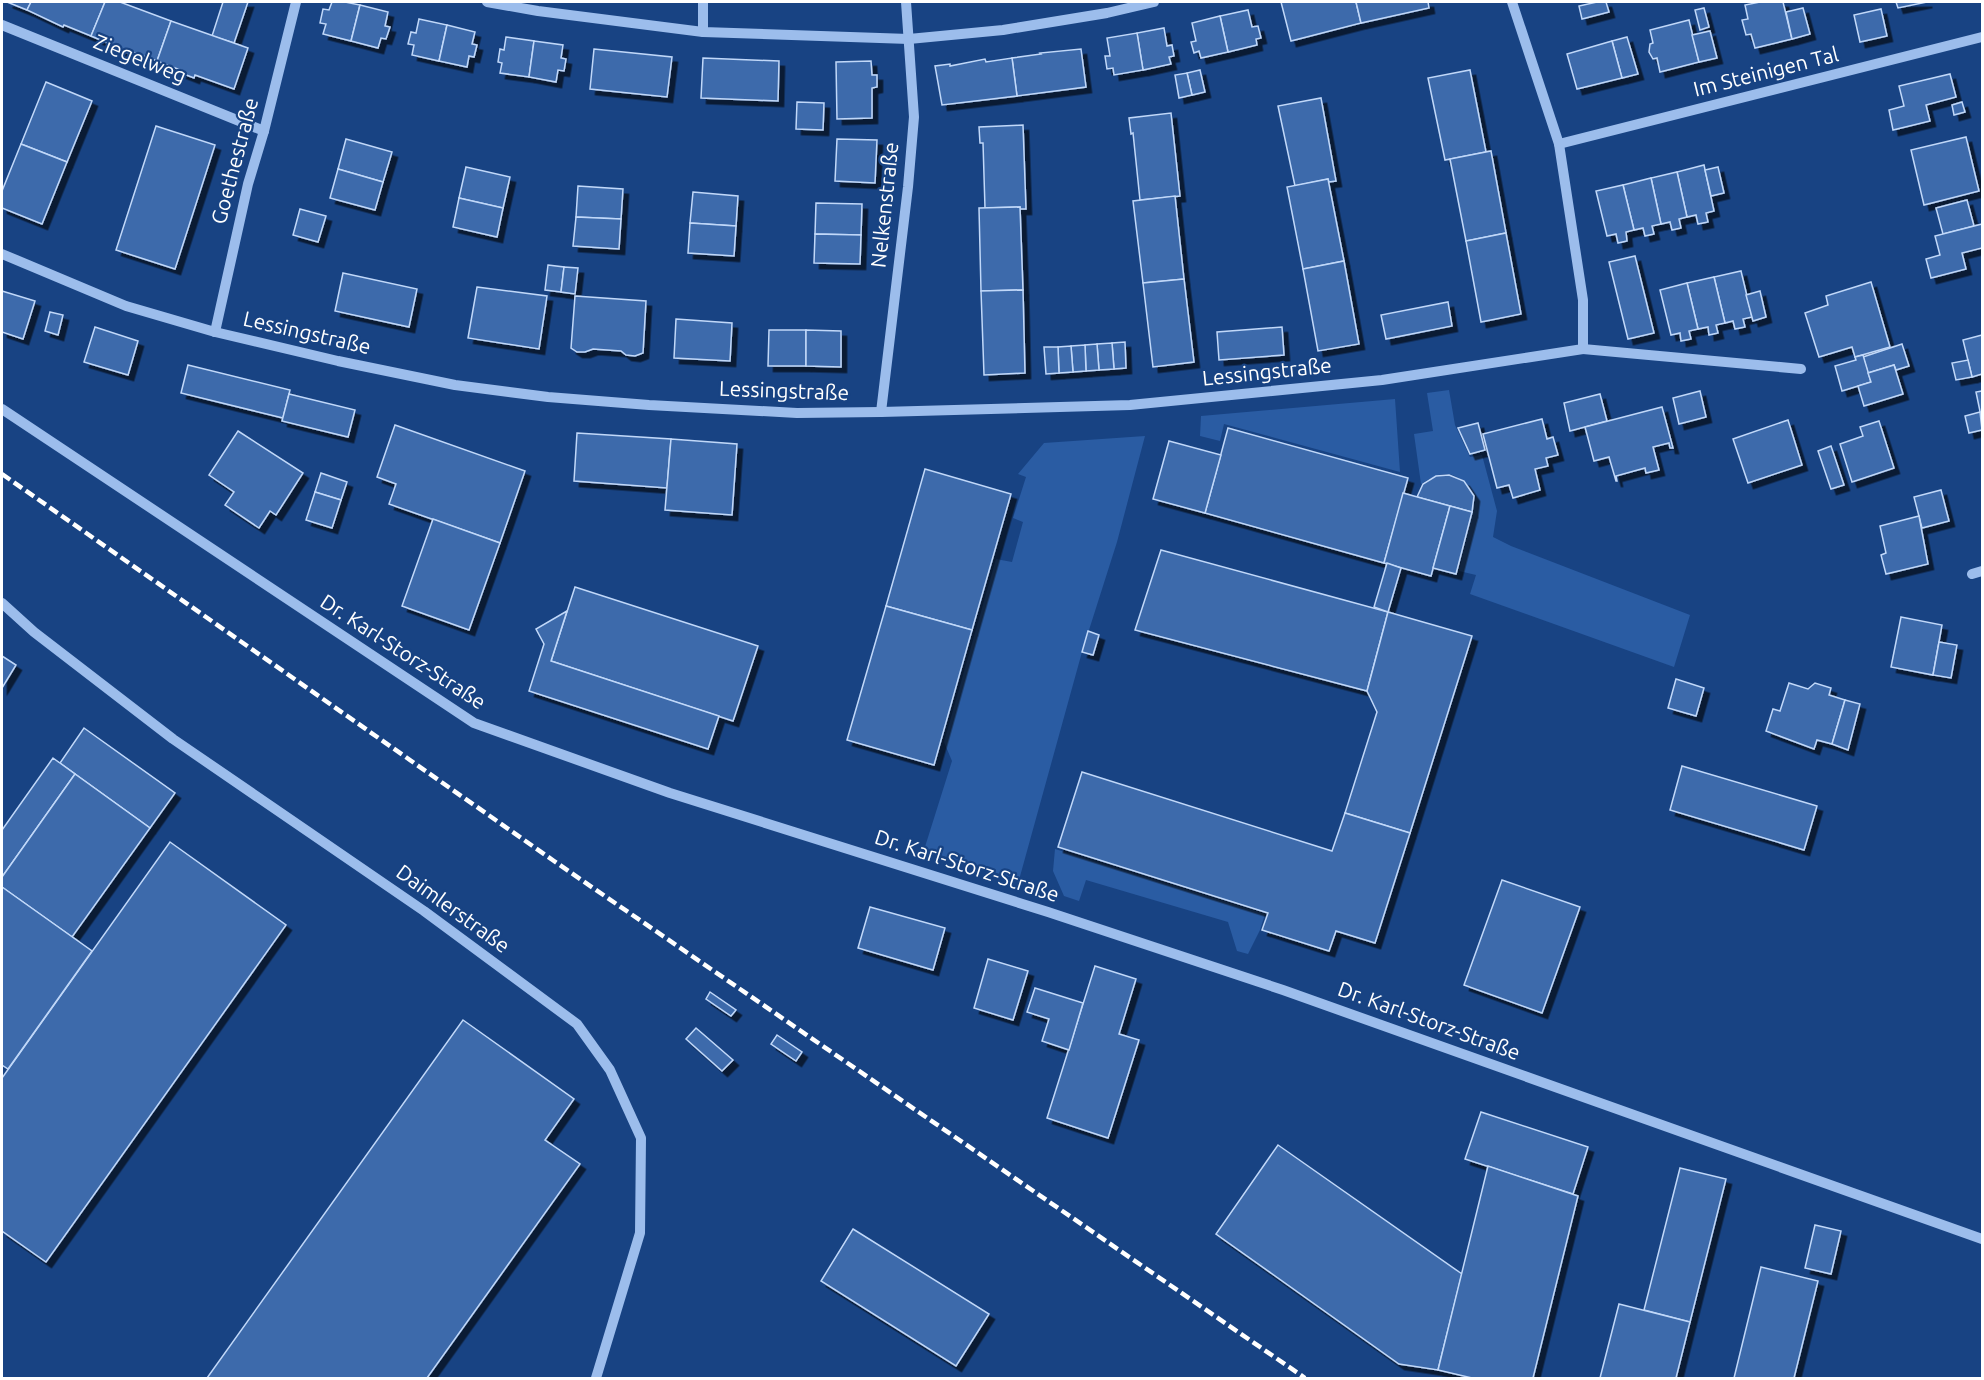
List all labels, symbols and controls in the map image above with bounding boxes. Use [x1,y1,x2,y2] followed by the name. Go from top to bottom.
[90,29,190,88] street label: Ziegelweg
[1691,41,1841,101] street label: Im Steinigen Tal
[206,95,262,227] street label: Goethestraße
[865,141,903,269] street label: Nelkenstraße
[241,306,373,358] street label: Lessingstraße
[1201,352,1333,390] street label: Lessingstraße
[719,376,849,404] street label: Lessingstraße
[316,589,491,714] street label: Dr. Karl-Storz-Straße
[872,824,1062,906] street label: Dr. Karl-Storz-Straße
[392,859,515,957] street label: Daimlerstraße
[1335,976,1524,1064] street label: Dr. Karl-Storz-Straße

